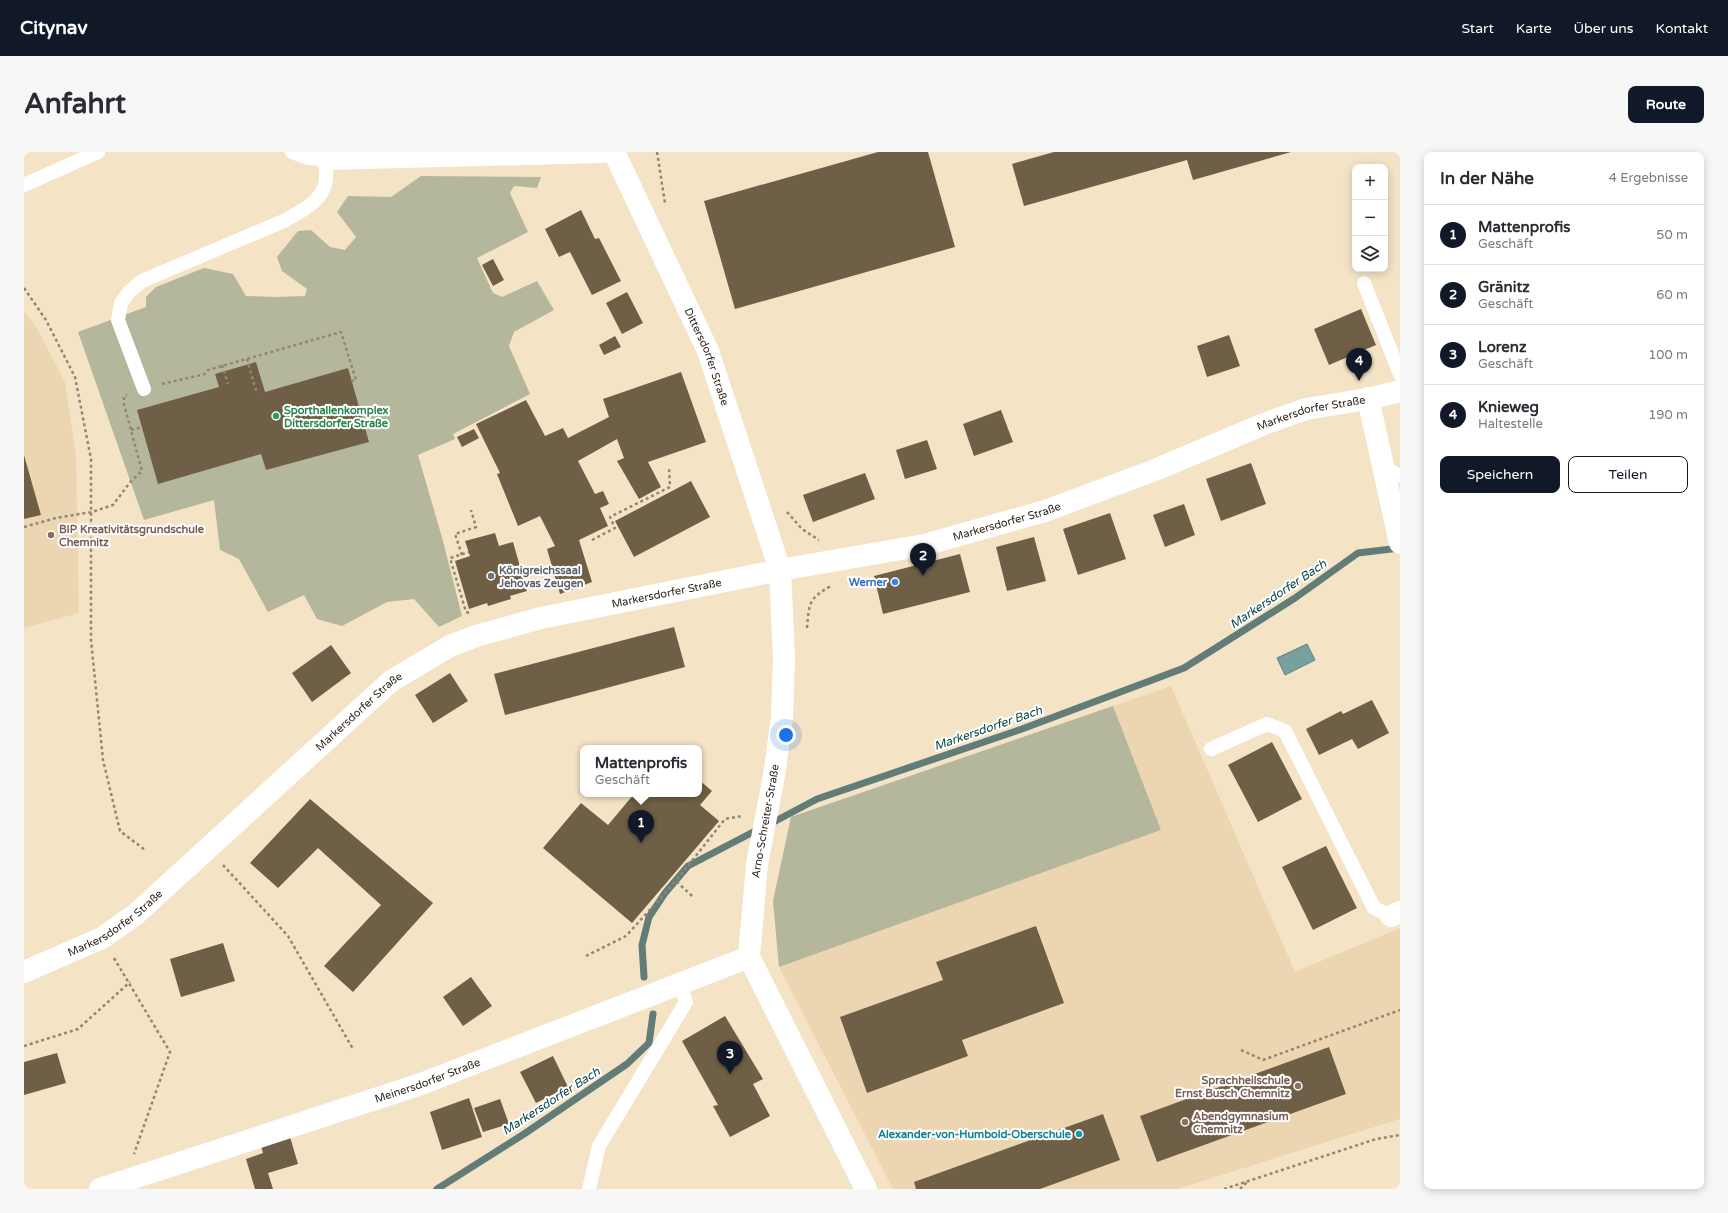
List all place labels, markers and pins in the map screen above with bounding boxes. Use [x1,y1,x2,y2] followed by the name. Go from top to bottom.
[1346,348,1372,381] pin: 4
[284,404,389,430] place label: Sporthallenkomplex Dittersdorfer Straße
[271,411,281,421] marker: Sporthallenkomplex Dittersdorfer Straße
[59,523,205,549] place label: BIP Kreativitätsgrundschule Chemnitz
[46,530,56,540] marker: BIP Kreativitätsgrundschule Chemnitz
[910,543,936,576] pin: 2
[498,564,584,591] place label: Königreichssaal Jehovas Zeugen
[486,571,496,581] marker: Königreichssaal Jehovas Zeugen
[849,576,888,589] place label: Werner
[890,577,900,587] marker: Werner
[628,810,654,843] pin: 1
[717,1041,743,1074] pin: 3
[1175,1074,1291,1100] place label: Sprachheilschule Ernst Busch Chemnitz
[1293,1081,1303,1091] marker: Sprachheilschule Ernst Busch Chemnitz
[1193,1110,1289,1136] place label: Abendgymnasium Chemnitz
[1180,1117,1190,1127] marker: Abendgymnasium Chemnitz
[878,1128,1072,1141] place label: Alexander-von-Humbold-Oberschule
[1074,1129,1084,1139] marker: Alexander-von-Humbold-Oberschule

